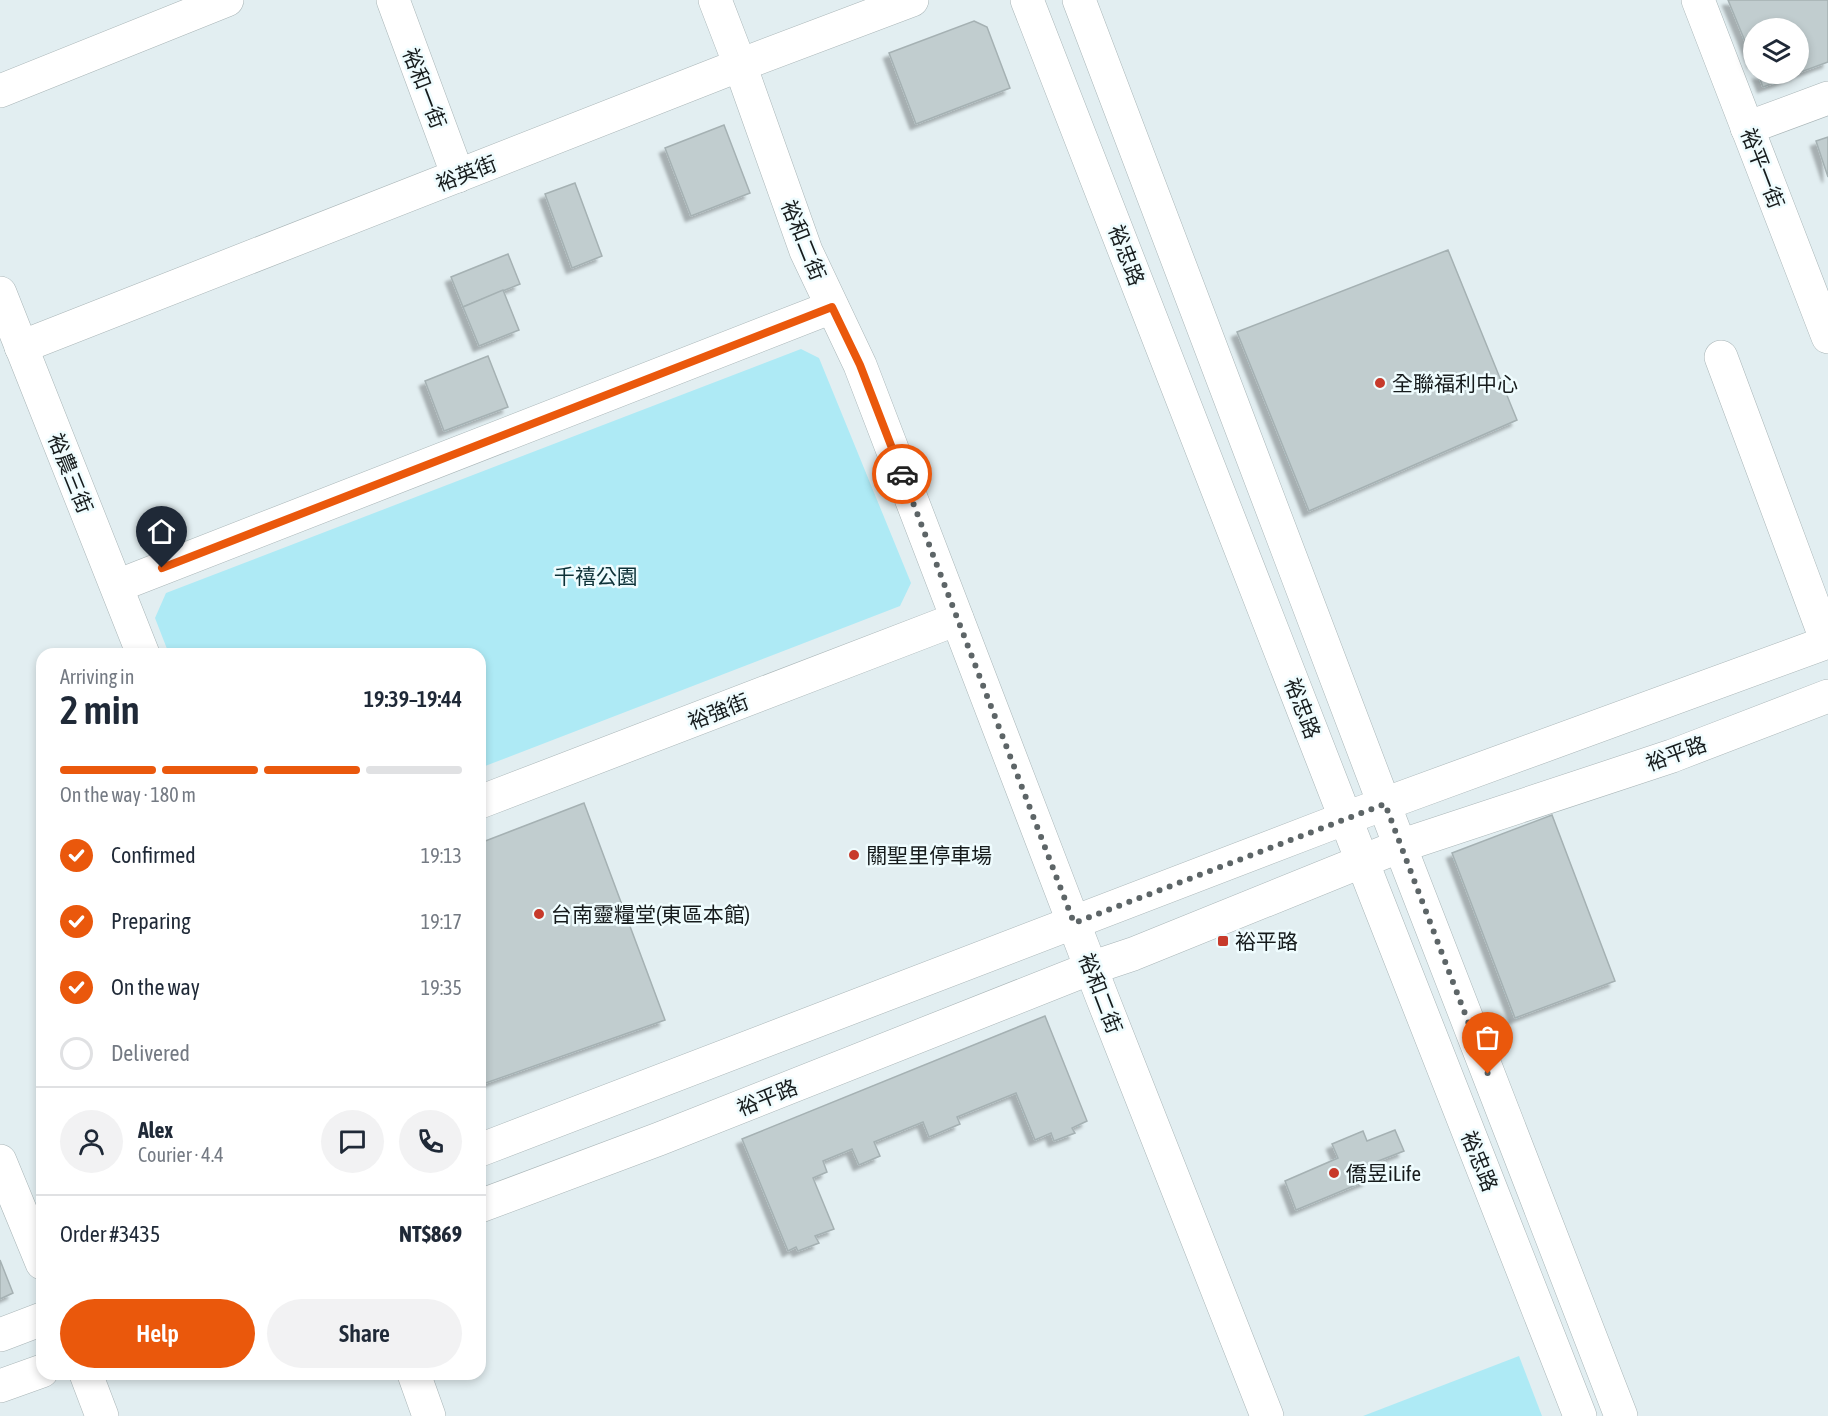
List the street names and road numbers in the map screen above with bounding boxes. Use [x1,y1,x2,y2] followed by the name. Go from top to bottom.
[399,44,451,132] street label: 裕和一街
[1737,124,1789,212] street label: 裕平一街
[432,151,500,195] street label: 裕英街
[777,197,831,283] street label: 裕和二街
[1105,221,1149,289] street label: 裕忠路
[44,430,98,516] street label: 裕農三街
[1281,674,1325,742] street label: 裕忠路
[684,689,752,733] street label: 裕強街
[1642,731,1710,775] street label: 裕平路
[1075,949,1127,1037] street label: 裕和二街
[733,1074,801,1120] street label: 裕平路
[1457,1127,1503,1195] street label: 裕忠路

